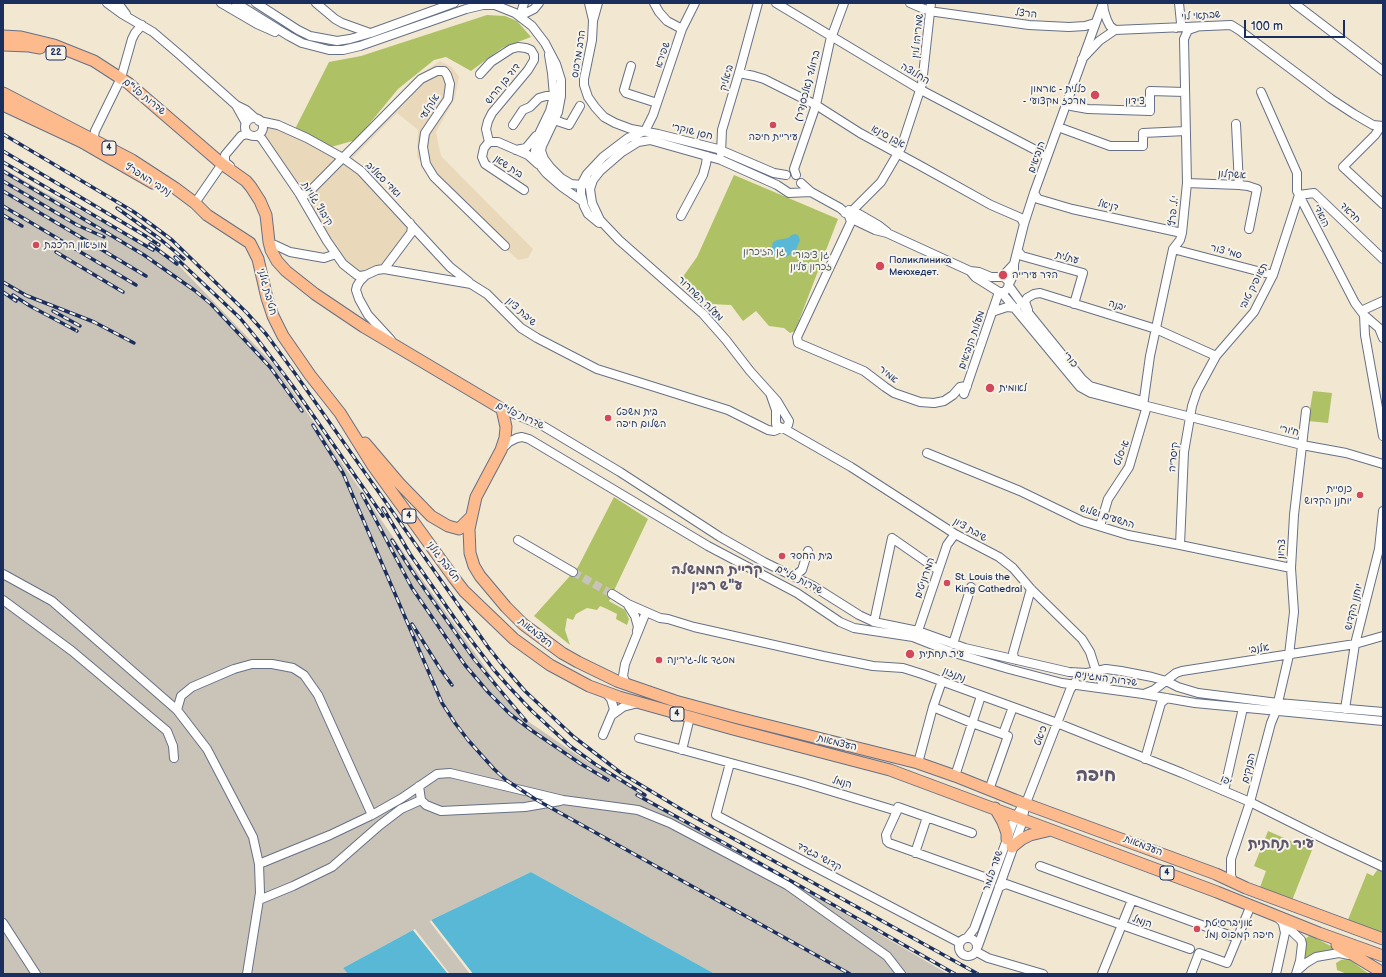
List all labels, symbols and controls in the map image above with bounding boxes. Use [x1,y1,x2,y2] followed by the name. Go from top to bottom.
[1014,7,1038,21] street label: הרצל
[1181,9,1221,23] street label: שבתאי לוי
[1246,12,1347,38] scale bar
[910,13,926,59] street label: שמריהו לוין
[1251,19,1283,34] text: 100 m
[569,29,589,79] street label: הרב מרכוס
[653,40,673,70] street label: שפירא
[46,46,66,60] road number: 22
[793,49,823,123] street label: ברוולד (אלכסנדר)
[483,61,523,107] street label: דוד בן הרוש
[898,61,932,87] street label: החלוצה
[718,63,736,93] street label: ביאליק
[120,76,168,118] street label: שדרות פלי"ם
[1023,83,1086,106] place label: כללית - ארמון - מרכז מקצועי
[1089,89,1101,101] marker: כללית - ארמון - מרכז מקצועי
[417,92,443,122] street label: אלקלעי
[1125,95,1145,107] street label: צידון
[768,120,778,130] marker: עיריית חיפה
[670,121,714,143] street label: חסן שוקרי
[869,123,907,151] street label: אבן סינא
[748,131,798,143] place label: עיריית חיפה
[1026,139,1048,175] street label: הנביאים
[102,141,116,155] road number: 4
[491,153,525,181] street label: בית שאן
[363,160,403,200] street label: ואדי סאליב
[122,161,174,199] street label: נתיבי המפרץ
[1217,168,1247,182] street label: אשקלון
[299,180,335,228] street label: קיבוץ גלויות
[1166,195,1182,227] street label: י.ל. פרץ
[1096,198,1120,214] street label: דניאל
[1337,200,1363,226] street label: חדאד
[1310,203,1332,229] street label: הואדי
[44,239,107,251] place label: מוזיאון הרכבת
[31,240,41,250] marker: מוזיאון הרכבת
[1209,242,1243,262] street label: סמ' צור
[743,246,785,258] park label: גן הזיכרון
[790,249,832,272] park label: גן ציבורי זכרון עליון
[1054,249,1080,267] street label: עתלית
[889,254,952,278] place label: Поликлиника Меюхедет.
[874,260,886,272] marker: Поликлиника Меюхедет.
[1237,261,1271,311] street label: תאופיק טובי
[255,267,279,317] street label: חטיבת גולני
[997,269,1009,281] marker: הדר עירייה
[1012,269,1058,281] place label: הדר עירייה
[674,274,726,324] street label: מעלה השחרור
[503,295,539,329] street label: שיבת ציון
[1107,298,1127,314] street label: יבנה
[956,309,988,371] street label: מעלות הנביאים
[1060,350,1080,370] street label: כורי
[876,364,900,386] street label: אמיר
[984,382,996,394] marker: לאומית
[999,382,1027,394] place label: לאומית
[494,400,546,432] street label: שדרות פלי"ם
[616,406,666,430] place label: בית משפט השלום חיפה
[603,413,613,423] marker: בית משפט השלום חיפה
[1278,423,1300,439] street label: ח'ורי
[1112,438,1132,468] street label: א-סלט
[1166,441,1182,473] street label: קיסריה
[1304,483,1352,506] place label: כנסיית יוחנן הקדוש
[1355,490,1365,500] marker: כנסיית יוחנן הקדוש
[1078,502,1136,532] street label: התשעים ושלוש
[402,509,416,523] road number: 4
[951,516,989,544] street label: שיבת ציון
[424,539,462,585] street label: חטיבת גולני
[1275,539,1289,559] street label: צהיון
[790,550,832,562] place label: בית החסד
[777,551,787,561] marker: בית החסד
[912,556,938,600] street label: המרוניטים
[671,562,763,594] district label: קריית הממשלה ע"ש רבין
[773,563,825,597] street label: שדרות פלי"ם
[955,571,1022,594] place label: St. Louis the King Cathedral
[942,578,952,588] marker: St. Louis the King Cathedral
[1342,582,1366,632] street label: יוחנן הקדוש
[515,616,555,650] street label: העצמאות
[1248,642,1270,656] street label: אלנבי
[904,648,916,660] marker: עיר תחתית
[919,648,964,660] place label: עיר תחתית
[667,654,735,666] place label: מסגד אל-ג'רינה
[654,655,664,665] marker: מסגד אל-ג'רינה
[941,665,967,685] street label: נתנזון
[1074,669,1138,689] street label: שדרות המגינים
[670,707,684,721] road number: 4
[1032,724,1050,748] street label: כיאט
[816,732,858,754] street label: העצמאות
[1239,752,1259,784] street label: הבנקים
[1076,765,1116,787] district label: חיפה
[1219,773,1233,789] street label: יפו
[831,774,853,792] street label: הנמל
[1122,833,1164,859] street label: העצמאות
[1248,836,1314,852] district label: עיר תחתית
[795,840,843,874] street label: קדושי בגדד
[980,849,1006,893] street label: שער פלמר
[1160,866,1174,880] road number: 4
[1131,913,1153,931] street label: הנמל
[1205,917,1274,940] place label: אוניברסיטת חיפה קמפוס נמל
[1192,924,1202,934] marker: אוניברסיטת חיפה קמפוס נמל

